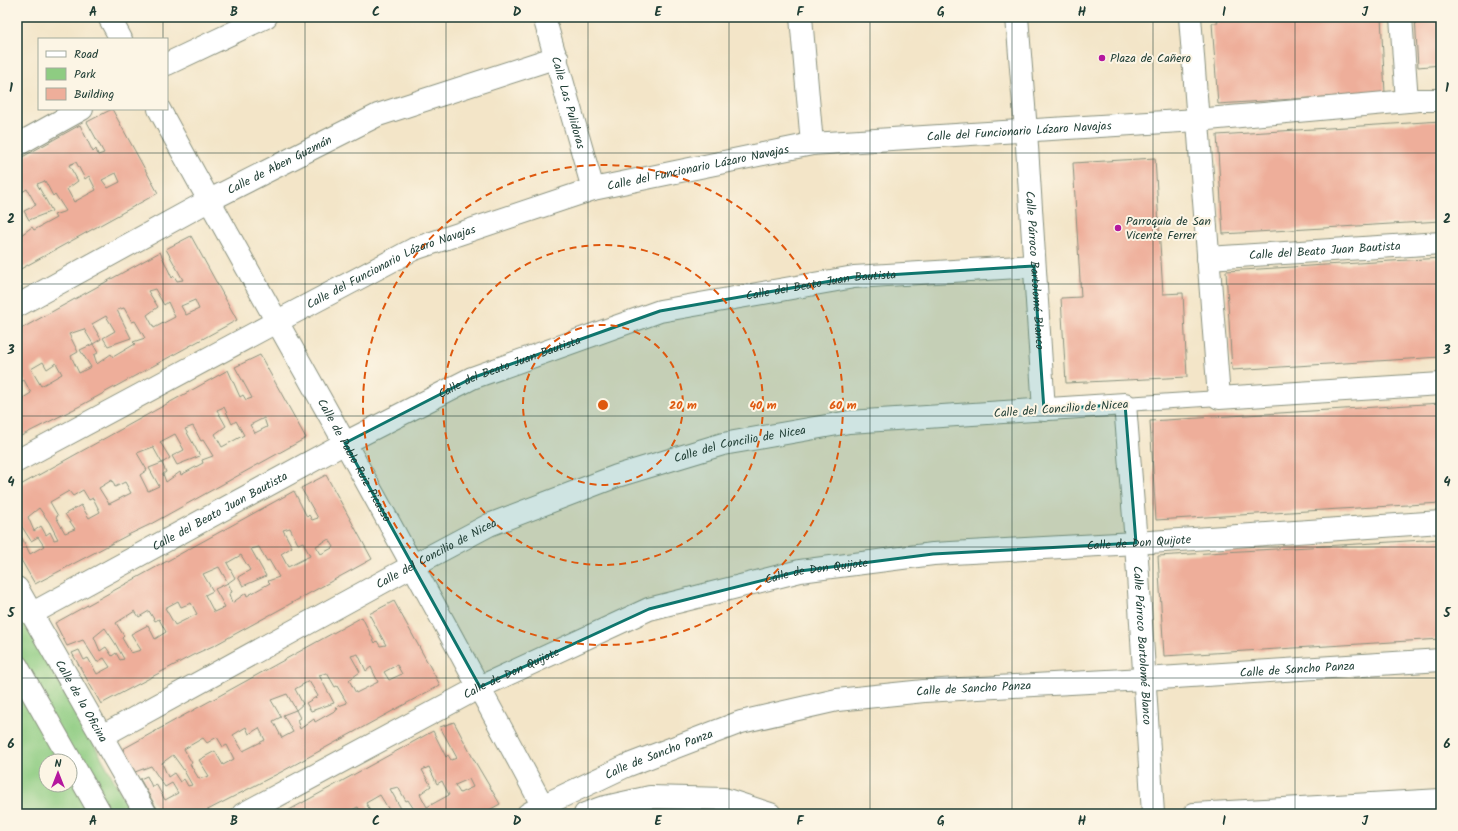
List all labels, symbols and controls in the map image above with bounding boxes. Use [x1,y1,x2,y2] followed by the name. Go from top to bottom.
[89,2,97,23] text: A
[230,2,238,23] text: B
[372,2,380,23] text: C
[513,2,522,23] text: D
[654,2,662,23] text: E
[796,2,804,23] text: F
[937,2,945,23] text: G
[1078,2,1087,23] text: H
[1222,2,1226,23] text: I
[1362,2,1369,23] text: J
[38,38,168,110] legend
[74,45,99,64] text: Road
[1110,49,1191,68] place label: Plaza de Cañero
[1097,53,1107,63] marker: Plaza de Cañero
[546,54,591,151] street label: Calle Las Pulidoras
[74,65,96,84] text: Park
[9,78,13,99] text: 1
[1445,78,1449,99] text: 1
[74,85,114,104] text: Building
[926,116,1112,146] street label: Calle del Funcionario Lázaro Navajas
[224,130,335,199] street label: Calle de Aben Guzmán
[605,140,791,195] street label: Calle del Funcionario Lázaro Navajas
[1020,190,1050,350] street label: Calle Párroco Bartolomé Blanco
[7,209,15,230] text: 2
[1443,209,1451,230] text: 2
[1126,212,1211,245] place label: Parroquia de San Vicente Ferrer
[303,219,478,314] street label: Calle del Funcionario Lázaro Navajas
[1113,223,1123,233] marker: Parroquia de San Vicente Ferrer
[1248,236,1402,265] street label: Calle del Beato Juan Bautista
[744,265,897,305] street label: Calle del Beato Juan Bautista
[435,330,584,403] street label: Calle del Beato Juan Bautista
[6,340,15,361] text: 3
[1442,340,1451,361] text: 3
[312,395,396,525] street label: Calle de Pablo Ruiz Picasso
[993,395,1129,423] street label: Calle del Concilio de Nicea
[669,396,697,415] text: 20 m
[749,396,777,415] text: 40 m
[829,396,857,415] text: 60 m
[596,398,610,412] centre of rings
[671,420,808,468] street label: Calle del Concilio de Nicea
[149,466,291,556] street label: Calle del Beato Juan Bautista
[7,472,15,493] text: 4
[1443,472,1451,493] text: 4
[372,513,500,594] street label: Calle del Concilio de Nicea
[1086,530,1192,555] street label: Calle de Don Quijote
[763,553,870,589] street label: Calle de Don Quijote
[1128,565,1157,725] street label: Calle Párroco Bartolomé Blanco
[7,603,16,624] text: 5
[1443,603,1452,624] text: 5
[460,642,563,704] street label: Calle de Don Quijote
[50,656,113,746] street label: Calle de la Oficina
[1239,656,1356,682] street label: Calle de Sancho Panza
[915,676,1032,701] street label: Calle de Sancho Panza
[601,724,716,784] street label: Calle de Sancho Panza
[7,734,15,755] text: 6
[1443,734,1451,755] text: 6
[38,753,78,793] north arrow
[55,755,62,773] text: N
[89,811,97,831] text: A
[230,811,238,831] text: B
[372,811,380,831] text: C
[513,811,522,831] text: D
[654,811,662,831] text: E
[796,811,804,831] text: F
[937,811,945,831] text: G
[1078,811,1087,831] text: H
[1222,811,1226,831] text: I
[1362,811,1369,831] text: J

